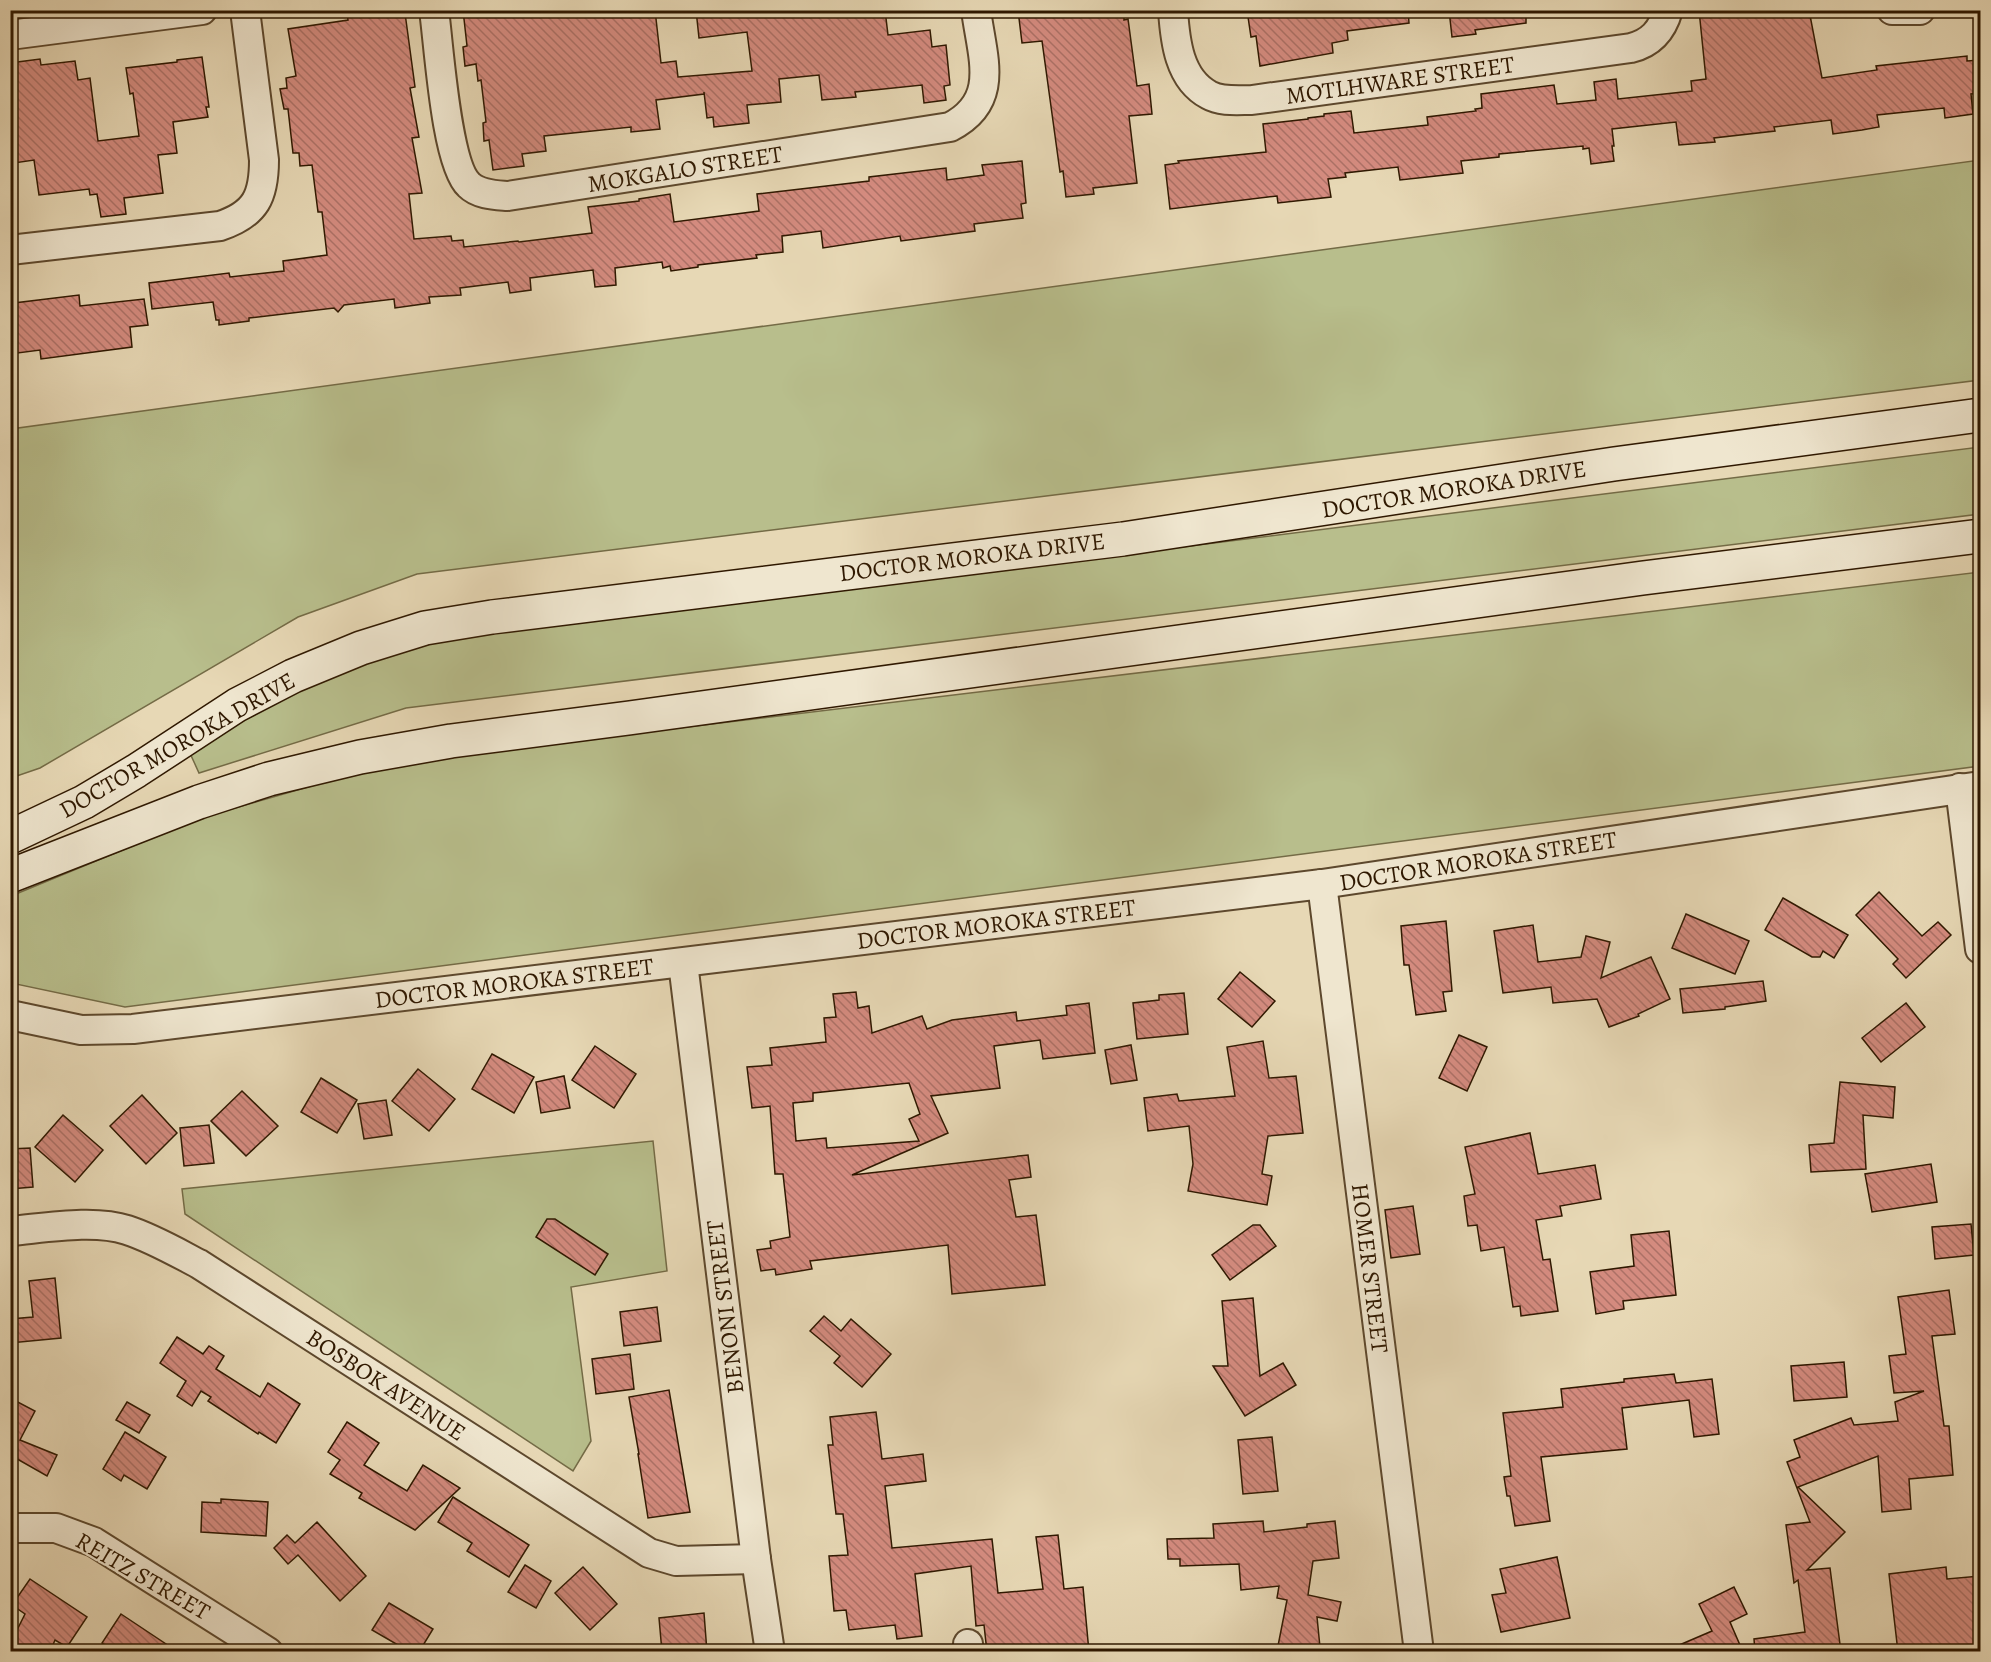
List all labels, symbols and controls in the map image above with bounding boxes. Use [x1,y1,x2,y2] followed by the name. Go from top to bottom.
[1284,48,1516,112] street label: MOTLHWARE STREET
[585,138,785,200] street label: MOKGALO STREET
[1319,452,1589,526] street label: DOCTOR MOROKA DRIVE
[837,525,1107,589] street label: DOCTOR MOROKA DRIVE
[53,664,301,826] street label: DOCTOR MOROKA DRIVE
[1337,823,1619,899] street label: DOCTOR MOROKA STREET
[855,891,1137,957] street label: DOCTOR MOROKA STREET
[373,950,655,1016] street label: DOCTOR MOROKA STREET
[1344,1181,1396,1355] street label: HOMER STREET
[698,1218,752,1396] street label: BENONI STREET
[300,1321,472,1449] street label: BOSBOK AVENUE
[70,1525,216,1627] street label: REITZ STREET

